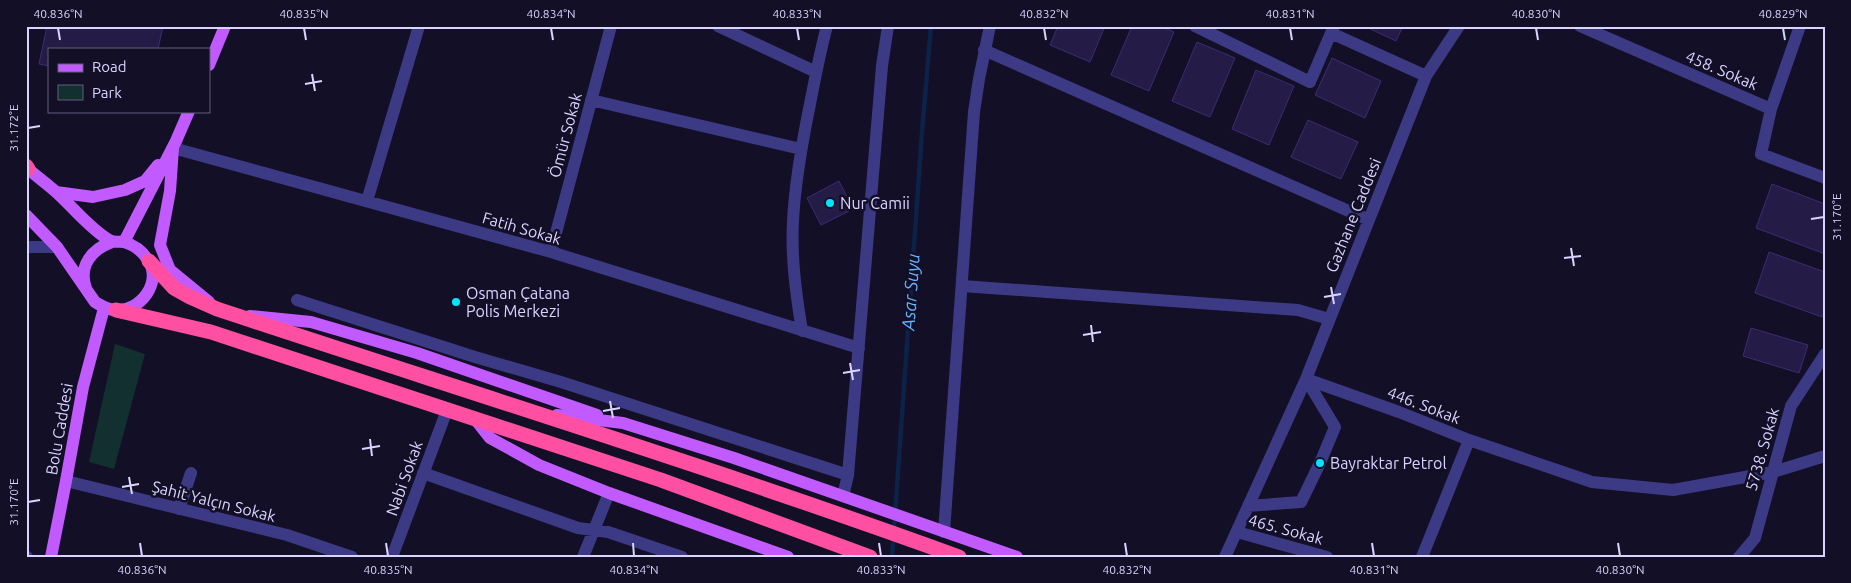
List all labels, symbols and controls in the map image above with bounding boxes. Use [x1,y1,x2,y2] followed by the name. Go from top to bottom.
[33,7,83,20] text: 40.836°N
[279,7,329,20] text: 40.835°N
[526,7,576,20] text: 40.834°N
[772,7,822,20] text: 40.833°N
[1019,7,1069,20] text: 40.832°N
[1265,7,1315,20] text: 40.831°N
[1511,7,1561,20] text: 40.830°N
[1758,7,1808,20] text: 40.829°N
[1683,47,1761,93] street label: 458. Sokak
[48,48,210,112] legend
[92,58,127,75] text: Road
[92,84,122,101] text: Park
[545,91,585,179] street label: Ömür Sokak
[7,104,20,152] text: 31.172°E
[1322,155,1384,275] street label: Gazhane Caddesi
[1830,193,1843,241] text: 31.170°E
[840,194,910,212] place label: Nur Camii
[824,197,836,209] marker: Nur Camii
[481,208,563,248] street label: Fatih Sokak
[897,253,923,332] water label: Asar Suyu
[466,284,570,320] place label: Osman Çatana Polis Merkezi
[450,296,462,308] marker: Osman Çatana Polis Merkezi
[42,382,76,476] street label: Bolu Caddesi
[1385,383,1463,427] street label: 446. Sokak
[1742,405,1782,493] street label: 5738. Sokak
[382,438,426,518] street label: Nabi Sokak
[1330,454,1447,472] place label: Bayraktar Petrol
[1314,457,1326,469] marker: Bayraktar Petrol
[150,477,278,525] street label: Şahit Yalçın Sokak
[7,478,20,526] text: 31.170°E
[1247,510,1325,548] street label: 465. Sokak
[117,563,167,576] text: 40.836°N
[363,563,413,576] text: 40.835°N
[609,563,659,576] text: 40.834°N
[856,563,906,576] text: 40.833°N
[1102,563,1152,576] text: 40.832°N
[1349,563,1399,576] text: 40.831°N
[1595,563,1645,576] text: 40.830°N

